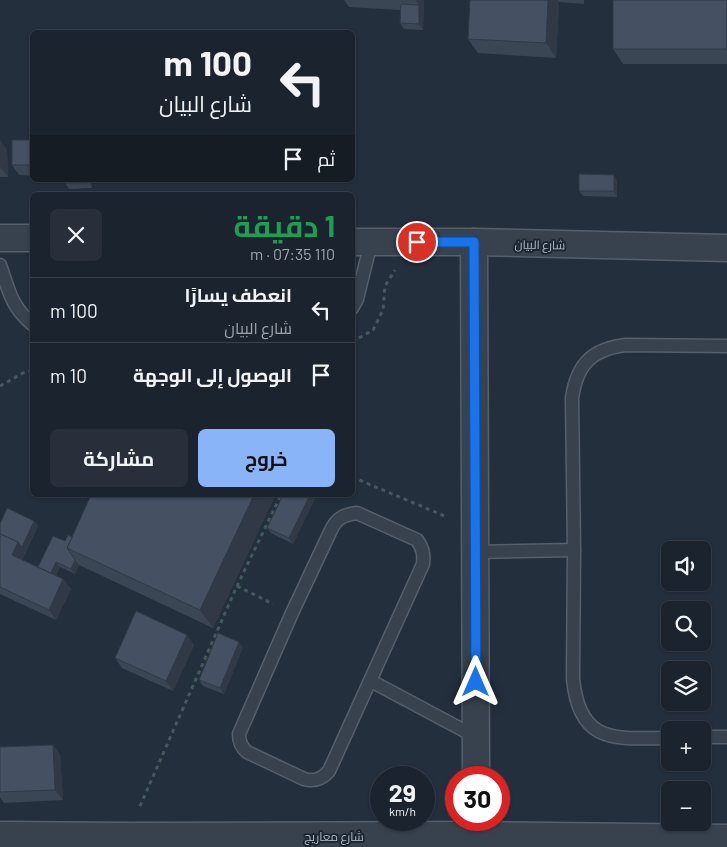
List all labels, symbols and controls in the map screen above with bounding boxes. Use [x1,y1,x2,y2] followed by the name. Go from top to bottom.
[163,41,252,83] text: 100 m
[270,50,335,115] icon: left
[159,90,252,116] text: شارع البيان
[279,145,307,173] icon: arrive
[317,147,335,170] text: ثم
[234,207,335,243] text: 1 دقيقة
[50,209,102,261] button: close
[396,221,438,263] pin
[403,228,431,256] icon: arrive
[514,237,566,253] street label: شارع البيان
[250,244,335,263] text: 110 m · 07:35
[185,283,292,306] text: انعطف يسارًا
[307,296,335,324] icon: left
[50,299,98,322] text: 100 m
[224,318,292,337] text: شارع البيان
[307,361,335,389] icon: arrive
[133,363,292,386] text: الوصول إلى الوجهة
[50,364,87,387] text: 10 m
[50,429,188,487] button: مشاركة
[198,429,335,487] button: خروج
[661,541,711,831] map controls
[661,541,711,591] button: sound
[661,601,711,651] button: search
[449,655,501,707] position arrow
[661,661,711,711] button: layers
[661,721,711,771] button: +
[445,766,510,831] speed limit sign: 30
[389,777,416,807] text: 29
[661,781,711,831] button: −
[389,804,416,818] text: km/h
[304,829,364,845] street label: شارع معاريج

